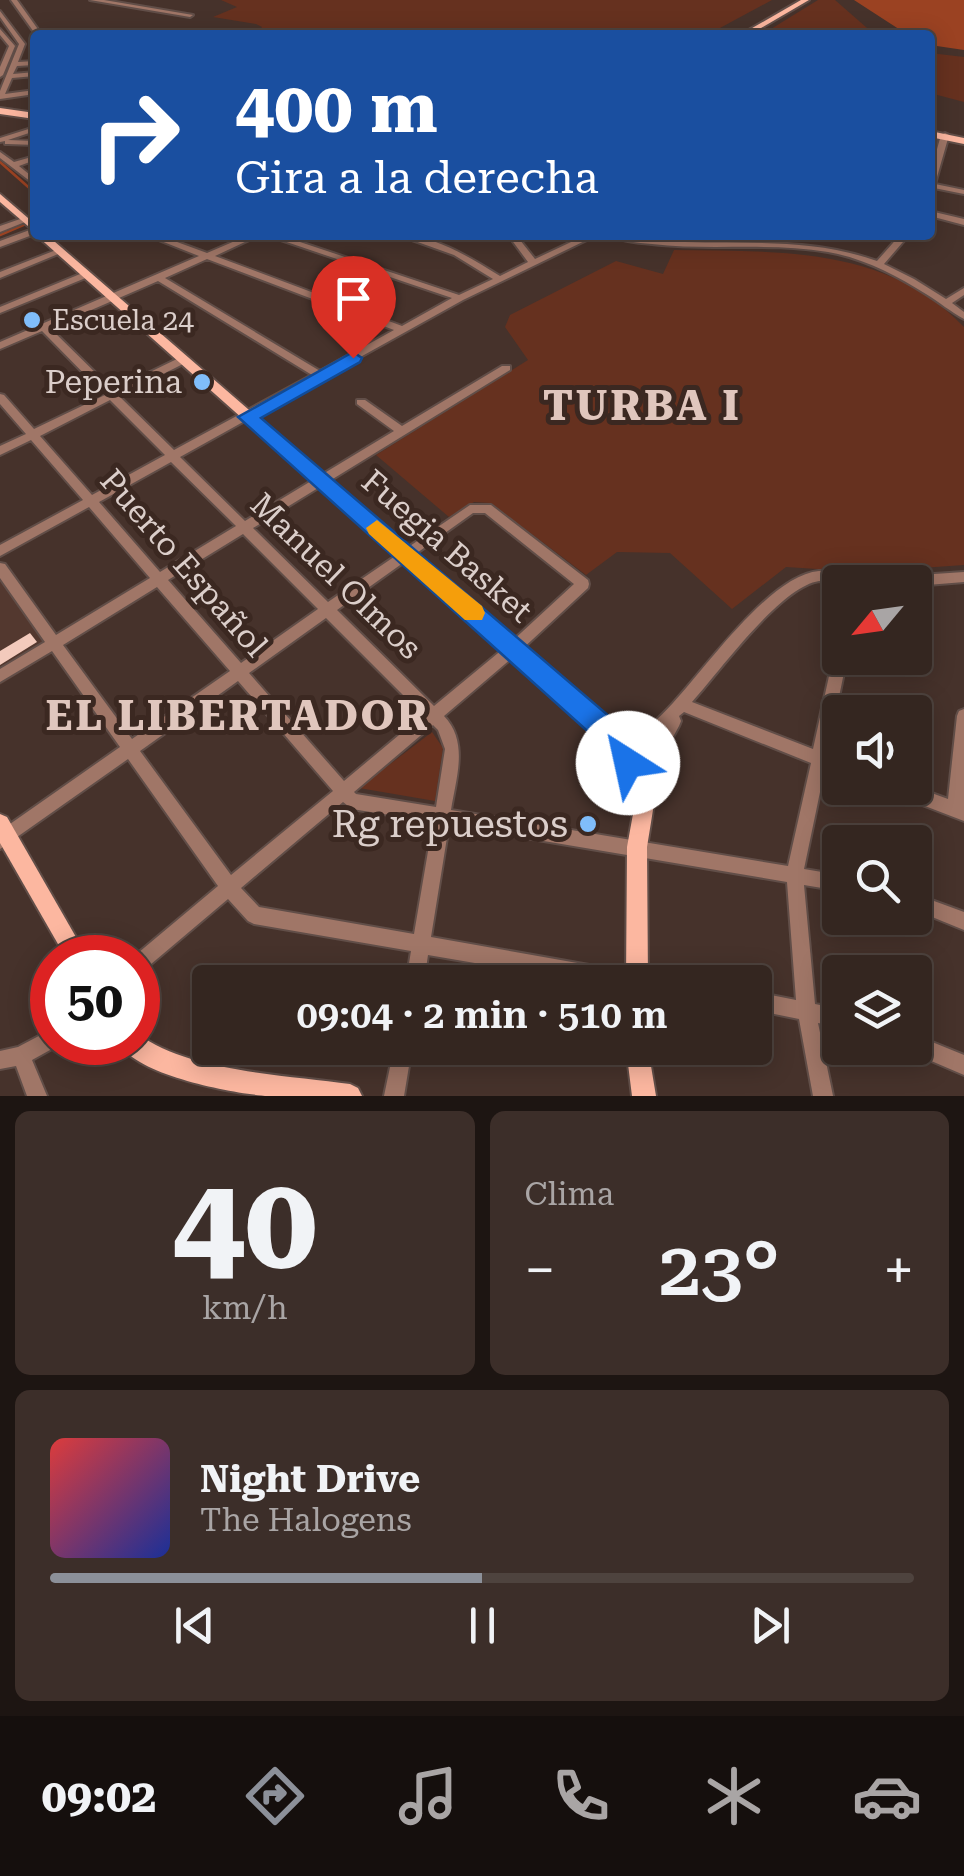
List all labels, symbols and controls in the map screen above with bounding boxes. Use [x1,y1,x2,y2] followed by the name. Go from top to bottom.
[235,67,438,149] text: 400 m
[70,70,200,200] icon: right
[235,151,599,204] text: Gira a la derecha
[311,256,396,359] pin
[326,271,381,326] icon: arrive
[52,304,194,337] place label: Escuela 24
[21,309,43,331] marker: Escuela 24
[45,363,182,401] place label: Peperina
[191,371,213,393] marker: Peperina
[543,381,741,430] district label: TURBA I
[92,462,276,664] street label: Puerto Español
[354,462,540,630] street label: Fuegia Basket
[243,485,429,667] street label: Manuel Olmos
[822,565,932,675] north arrow
[822,565,932,1065] map controls
[45,691,431,740] district label: EL LIBERTADOR
[822,695,932,805] button: sound
[576,711,680,815] position arrow
[332,802,568,847] place label: Rg repuestos
[577,813,599,835] marker: Rg repuestos
[822,825,932,935] button: search
[30,935,160,1065] speed limit sign: 50
[822,955,932,1065] button: layers
[297,993,668,1037] text: 09:04 · 2 min · 510 m
[172,1147,318,1300] text: 40
[525,1175,614,1213] text: Clima
[659,1225,780,1313] text: 23°
[525,1238,555,1302] text: −
[883,1238,914,1302] text: +
[202,1289,288,1327] text: km/h
[200,1457,420,1501] text: Night Drive
[200,1501,412,1539] text: The Halogens
[167,1598,222,1653] icon: previous
[455,1598,510,1653] icon: pause
[743,1598,798,1653] icon: next
[240,1761,310,1831] icon: directions
[393,1761,463,1831] icon: music
[546,1761,616,1831] icon: phone
[699,1761,769,1831] icon: climate
[852,1761,922,1831] icon: car
[42,1770,156,1823] text: 09:02

